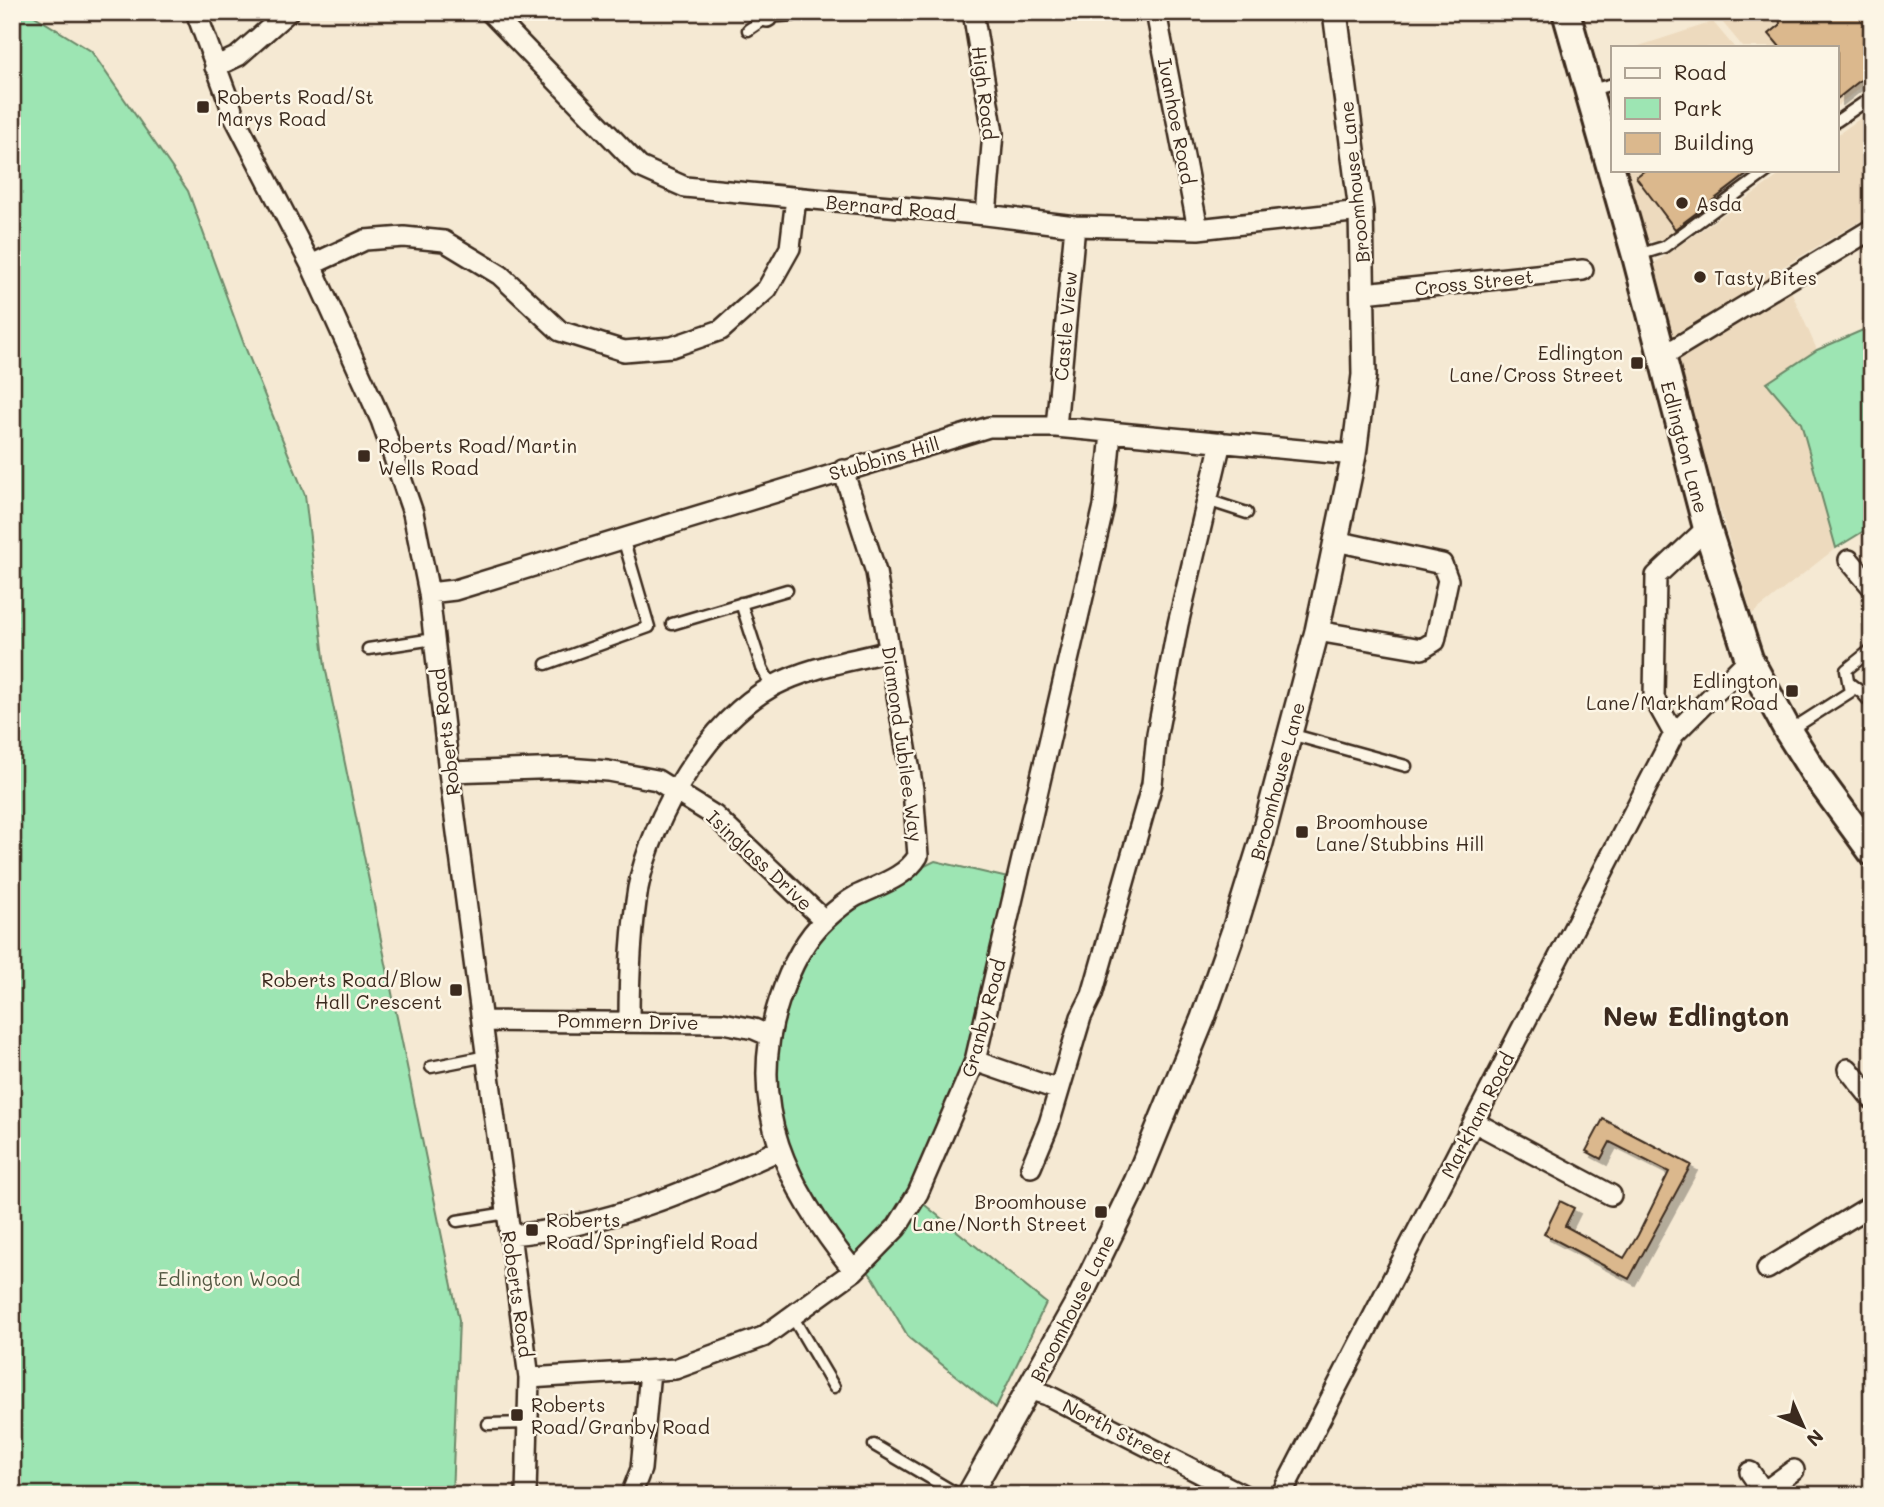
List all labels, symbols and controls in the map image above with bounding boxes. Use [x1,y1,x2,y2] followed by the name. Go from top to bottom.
[967,45,1003,141] street label: High Road
[1611,46,1839,172] legend
[1153,56,1201,186] street label: Ivanhoe Road
[1674,58,1726,85] text: Road
[217,84,374,131] place label: Roberts Road/St Marys Road
[1674,94,1722,121] text: Park
[195,99,211,115] marker: Roberts Road/St Marys Road
[1333,100,1375,264] street label: Broomhouse Lane
[1674,128,1754,155] text: Building
[825,189,957,225] street label: Bernard Road
[1696,191,1742,216] place label: Asda
[1674,195,1690,211] marker: Asda
[1413,263,1535,301] street label: Cross Street
[1714,265,1817,290] place label: Tasty Bites
[1692,269,1708,285] marker: Tasty Bites
[1048,270,1082,382] street label: Castle View
[1450,340,1623,387] place label: Edlington Lane/Cross Street
[1629,355,1645,371] marker: Edlington Lane/Cross Street
[1655,378,1715,516] street label: Edlington Lane
[826,430,942,486] street label: Stubbins Hill
[378,433,577,480] place label: Roberts Road/Martin Wells Road
[356,448,372,464] marker: Roberts Road/Martin Wells Road
[877,645,929,843] street label: Diamond Jubilee Way
[425,667,465,797] street label: Roberts Road
[1586,668,1778,715] place label: Edlington Lane/Markham Road
[1784,683,1800,699] marker: Edlington Lane/Markham Road
[1244,699,1310,863] street label: Broomhouse Lane
[702,804,818,916] street label: Isinglass Drive
[1316,809,1484,856] place label: Broomhouse Lane/Stubbins Hill
[1294,824,1310,840] marker: Broomhouse Lane/Stubbins Hill
[955,956,1011,1080] street label: Granby Road
[262,967,442,1014] place label: Roberts Road/Blow Hall Crescent
[448,982,464,998] marker: Roberts Road/Blow Hall Crescent
[1603,999,1789,1033] district label: New Edlington
[557,1007,699,1035] street label: Pommern Drive
[1435,1048,1519,1182] street label: Markham Road
[912,1189,1087,1236] place label: Broomhouse Lane/North Street
[1093,1204,1109,1220] marker: Broomhouse Lane/North Street
[546,1207,758,1254] place label: Roberts Road/Springfield Road
[524,1222,540,1238] marker: Roberts Road/Springfield Road
[497,1229,539,1359] street label: Roberts Road
[1024,1230,1120,1386] street label: Broomhouse Lane
[158,1266,300,1291] park label: Edlington Wood
[531,1392,710,1439] place label: Roberts Road/Granby Road
[1769,1392,1839,1462] north arrow
[1059,1393,1177,1469] street label: North Street
[509,1407,525,1423] marker: Roberts Road/Granby Road
[1801,1424,1829,1452] text: N

